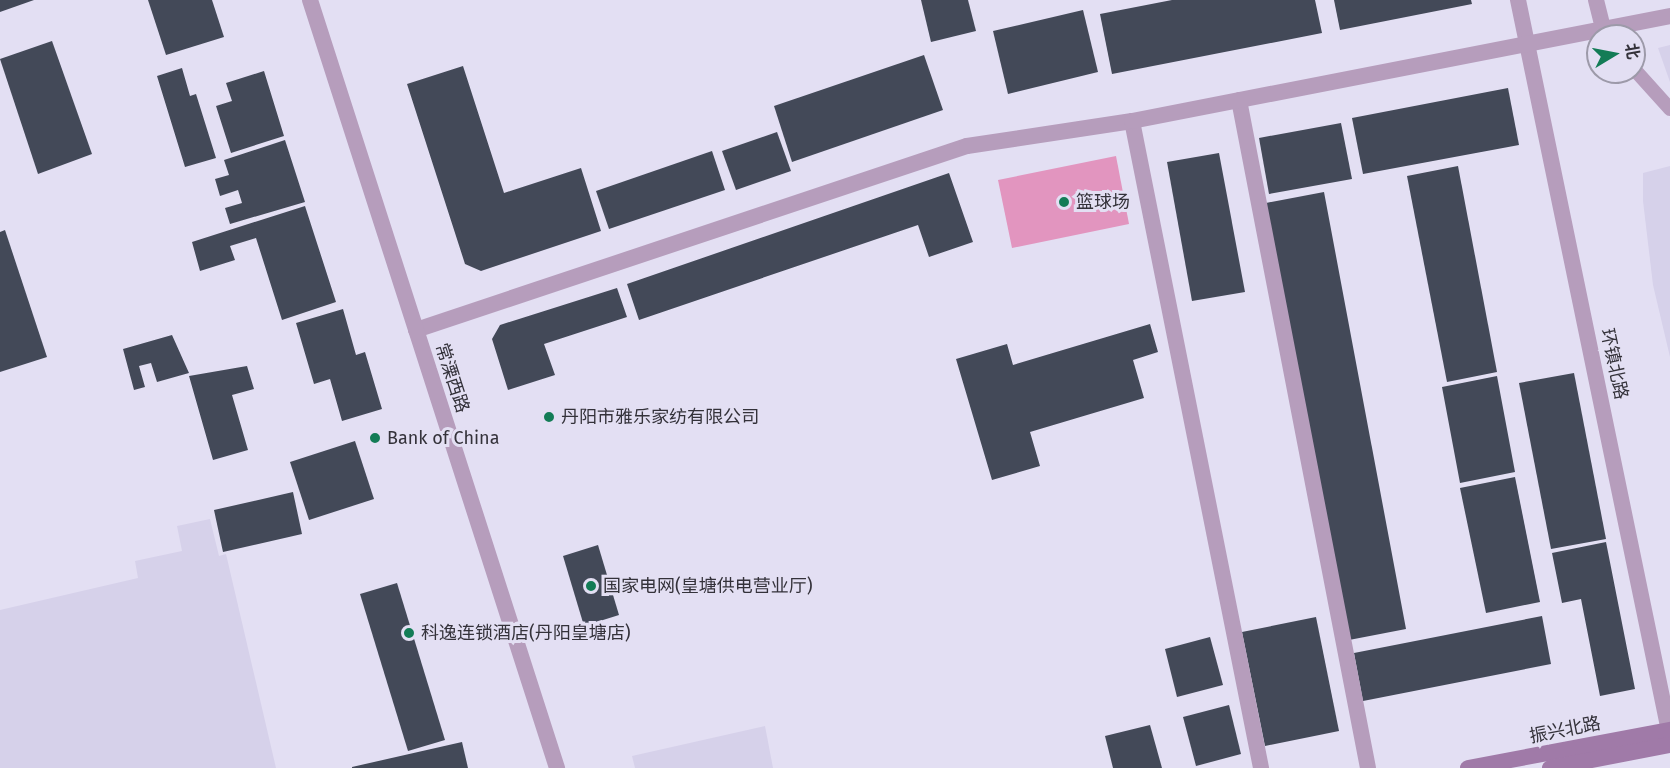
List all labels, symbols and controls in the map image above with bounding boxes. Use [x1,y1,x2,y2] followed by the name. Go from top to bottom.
[1586,24,1646,84] north arrow
[1622,42,1643,61] text: 北
[1076,191,1130,213] place label: 篮球场
[1057,195,1071,209] marker: 篮球场
[1596,327,1632,401] street label: 环镇北路
[431,340,473,416] street label: 常溧西路
[561,406,759,428] place label: 丹阳市雅乐家纺有限公司
[542,410,556,424] marker: 丹阳市雅乐家纺有限公司
[387,427,499,449] place label: Bank of China
[368,431,382,445] marker: Bank of China
[603,575,813,597] place label: 国家电网(皇塘供电营业厅)
[584,579,598,593] marker: 国家电网(皇塘供电营业厅)
[421,622,631,644] place label: 科逸连锁酒店(丹阳皇塘店)
[402,626,416,640] marker: 科逸连锁酒店(丹阳皇塘店)
[1528,713,1602,747] street label: 振兴北路

